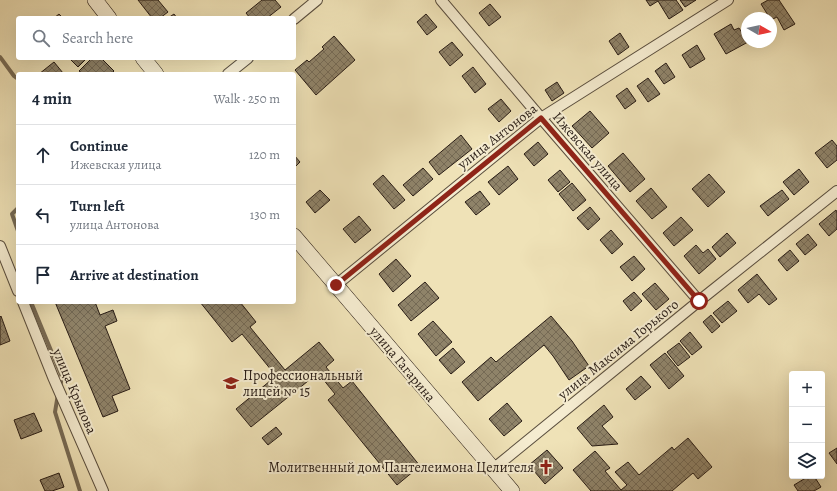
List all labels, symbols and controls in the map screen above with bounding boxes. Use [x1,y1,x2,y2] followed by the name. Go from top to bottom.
[741,12,777,48] north arrow
[16,16,296,60] search box
[30,27,52,49] icon: search
[62,28,133,48] text: Search here
[32,87,72,110] text: 4 min
[213,90,280,107] text: Walk · 250 m
[453,99,541,174] street label: улица Антонова
[548,108,627,195] street label: Ижевская улица
[70,136,128,156] text: Continue
[32,144,54,166] icon: ahead
[249,146,280,163] text: 120 m
[70,156,162,173] text: Ижевская улица
[70,196,125,216] text: Turn left
[32,204,54,226] icon: left
[250,206,280,223] text: 130 m
[70,216,159,233] text: улица Антонова
[32,264,54,286] icon: arrive
[70,265,199,285] text: Arrive at destination
[327,276,345,294] route end
[690,292,708,310] route start
[553,295,683,405] street label: улица Максима Горького
[365,322,440,407] street label: улица Гагарина
[48,345,101,437] street label: улица Крылова
[243,366,363,401] place label: Профессиональный лицей № 15
[789,371,825,479] map controls
[789,371,825,407] button: +
[222,374,240,392] school or university icon: Профессиональный лицей № 15
[789,407,825,443] button: −
[789,443,825,479] button: layers
[268,458,534,477] place label: Молитвенный дом Пантелеимона Целителя
[537,458,555,476] church icon: Молитвенный дом Пантелеимона Целителя

